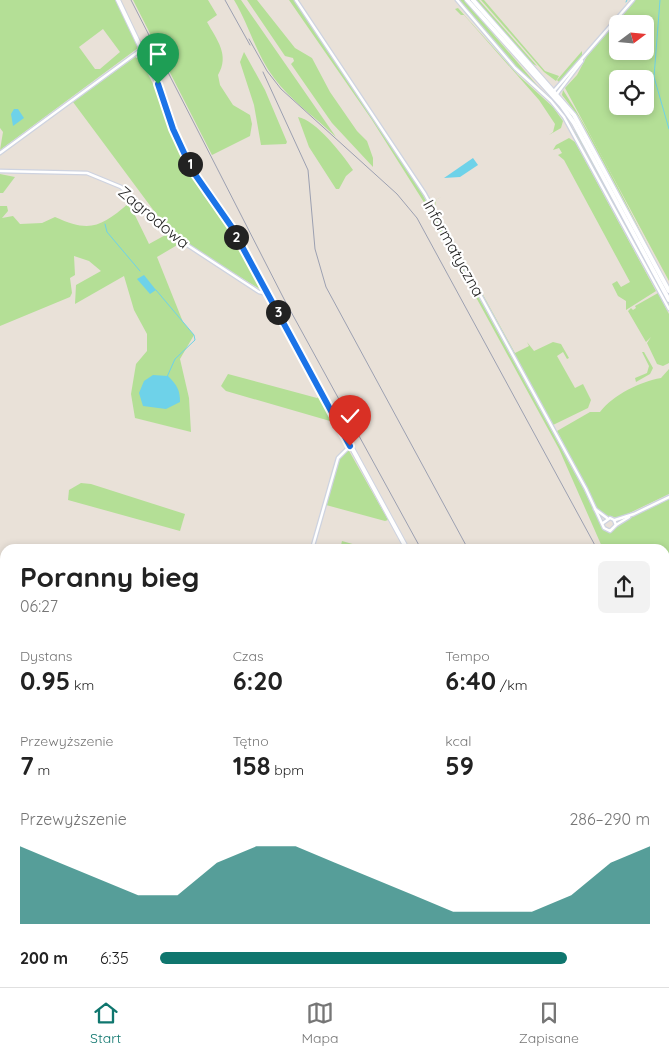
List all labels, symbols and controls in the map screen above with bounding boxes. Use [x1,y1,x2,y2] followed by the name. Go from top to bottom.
[609,15,654,60] north arrow
[609,15,654,115] map controls
[137,33,179,84] pin
[144,40,172,68] icon: arrive
[609,70,654,115] button: locate
[178,152,202,176] pin: 1
[188,155,193,173] text: 1
[114,182,194,252] street label: Zagrodowa
[419,196,489,300] street label: Informatyczna
[224,224,248,250] pin: 2
[233,228,240,246] text: 2
[266,300,290,324] pin: 3
[275,303,282,321] text: 3
[329,395,371,446] pin
[336,402,364,430] icon: check
[20,559,199,594] text: Poranny bieg
[598,561,650,613] button: share
[20,596,58,616] text: 06:27
[20,647,72,665] text: Dystans
[233,647,264,665] text: Czas
[445,647,490,665] text: Tempo
[20,665,70,696] text: 0.95
[233,665,283,696] text: 6:20
[445,665,496,696] text: 6:40
[70,676,94,694] text: km
[496,676,527,694] text: /km
[20,732,113,750] text: Przewyższenie
[233,732,269,750] text: Tętno
[445,732,471,750] text: kcal
[20,750,34,781] text: 7
[233,750,270,781] text: 158
[445,750,474,781] text: 59
[34,761,50,779] text: m
[270,761,304,779] text: bpm
[20,809,127,829] text: Przewyższenie
[569,809,650,829] text: 286–290 m
[20,948,68,968] text: 200 m
[100,948,129,968] text: 6:35
[90,999,121,1047] tab: Start
[302,999,339,1047] tab: Mapa
[519,999,579,1047] tab: Zapisane

